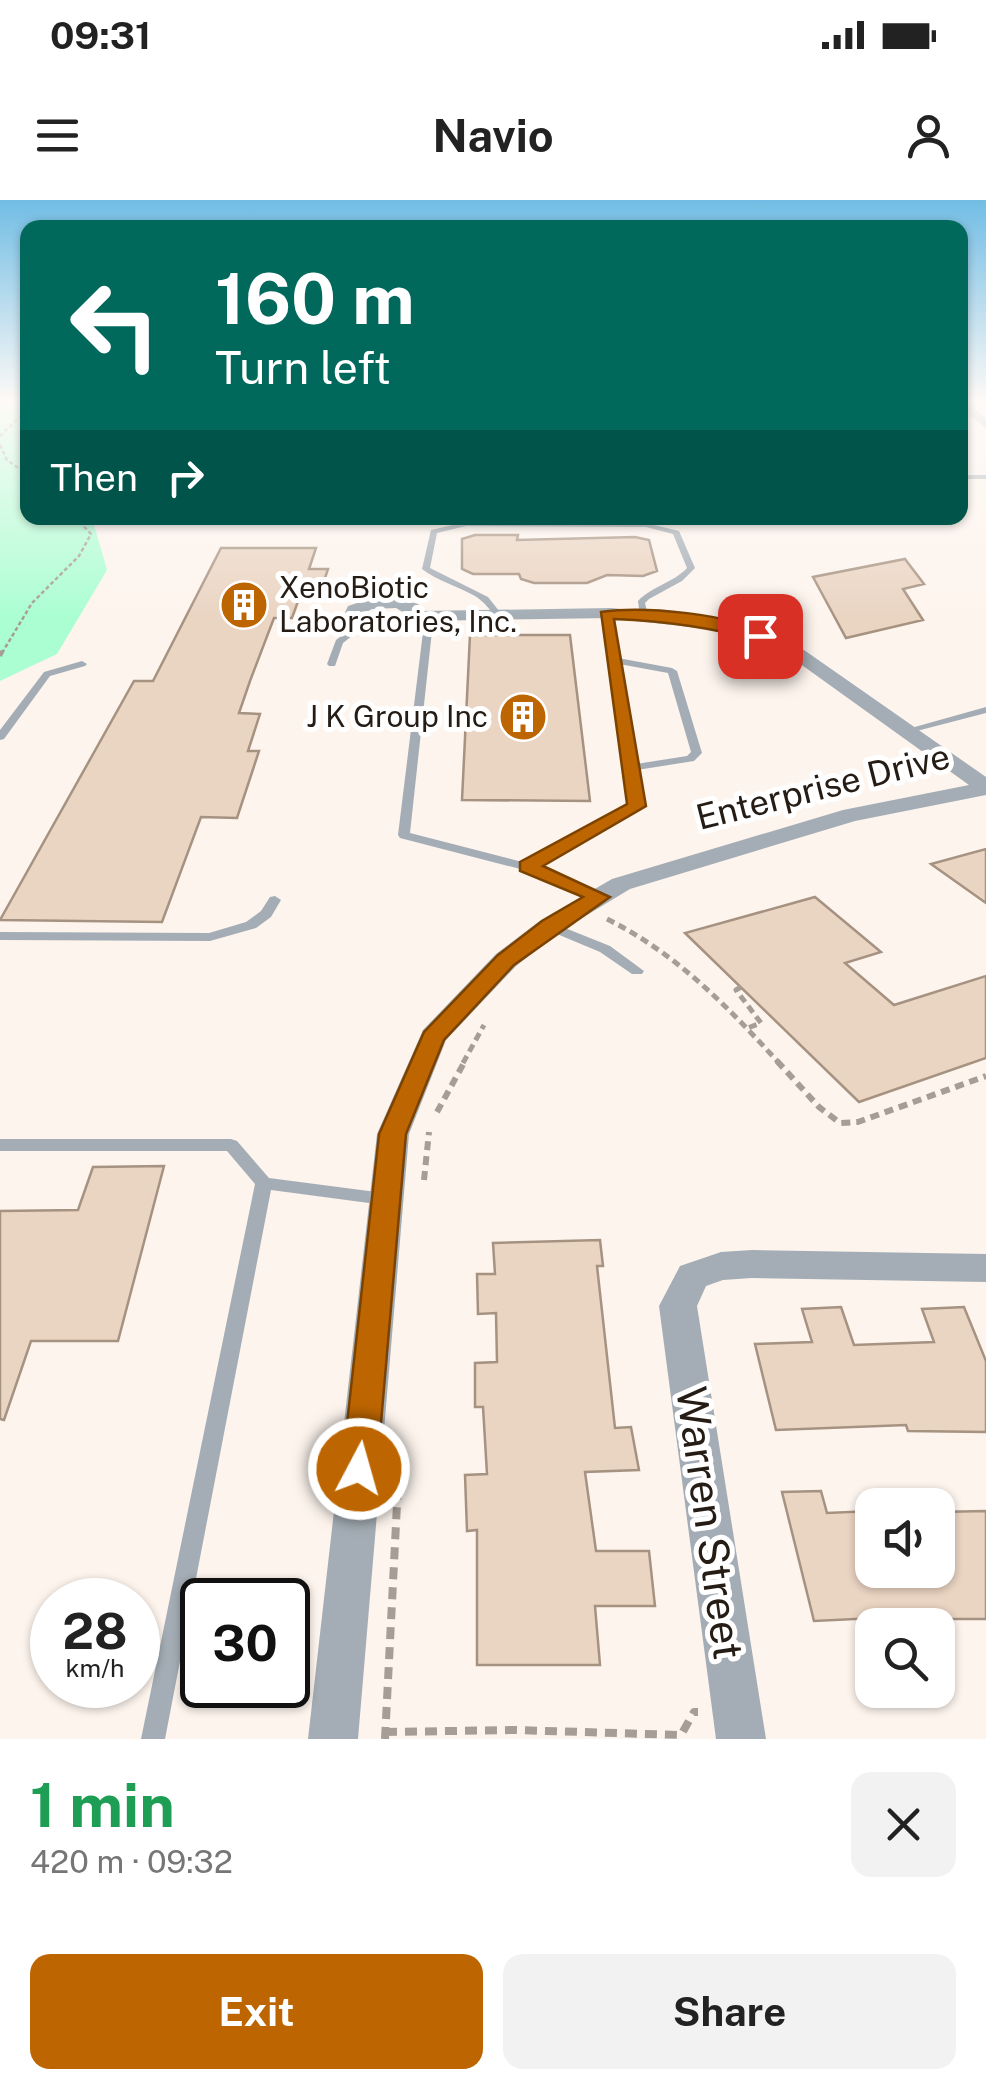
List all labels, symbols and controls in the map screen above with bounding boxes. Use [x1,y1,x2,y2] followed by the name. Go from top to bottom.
[50,13,151,58] text: 09:31
[30,108,85,163] icon: menu
[901,108,956,163] icon: person
[432,109,554,162] text: Navio
[215,257,415,340] text: 160 m
[50,260,180,390] icon: left
[215,341,391,394] text: Turn left
[158,450,213,505] icon: right
[50,455,138,500] text: Then
[279,569,517,639] place label: XenoBiotic Laboratories, Inc.
[218,579,270,631] building icon: XenoBiotic Laboratories, Inc.
[718,594,803,679] pin
[733,609,788,664] icon: arrive
[497,691,549,743] building icon: J K Group Inc
[306,698,488,734] place label: J K Group Inc
[692,735,954,838] street label: Enterprise Drive
[667,1383,754,1662] street label: Warren Street
[307,1417,411,1521] position arrow
[855,1488,955,1708] map controls
[855,1488,955,1588] button: sound
[180,1578,310,1708] speed limit sign: 30
[62,1601,128,1660] text: 28
[855,1608,955,1708] button: search
[66,1653,124,1683] text: km/h
[30,1770,175,1841] text: 1 min
[851,1772,956,1877] button: close
[30,1843,233,1880] text: 420 m · 09:32
[30,1954,483,2069] button: Exit
[503,1954,956,2069] button: Share

